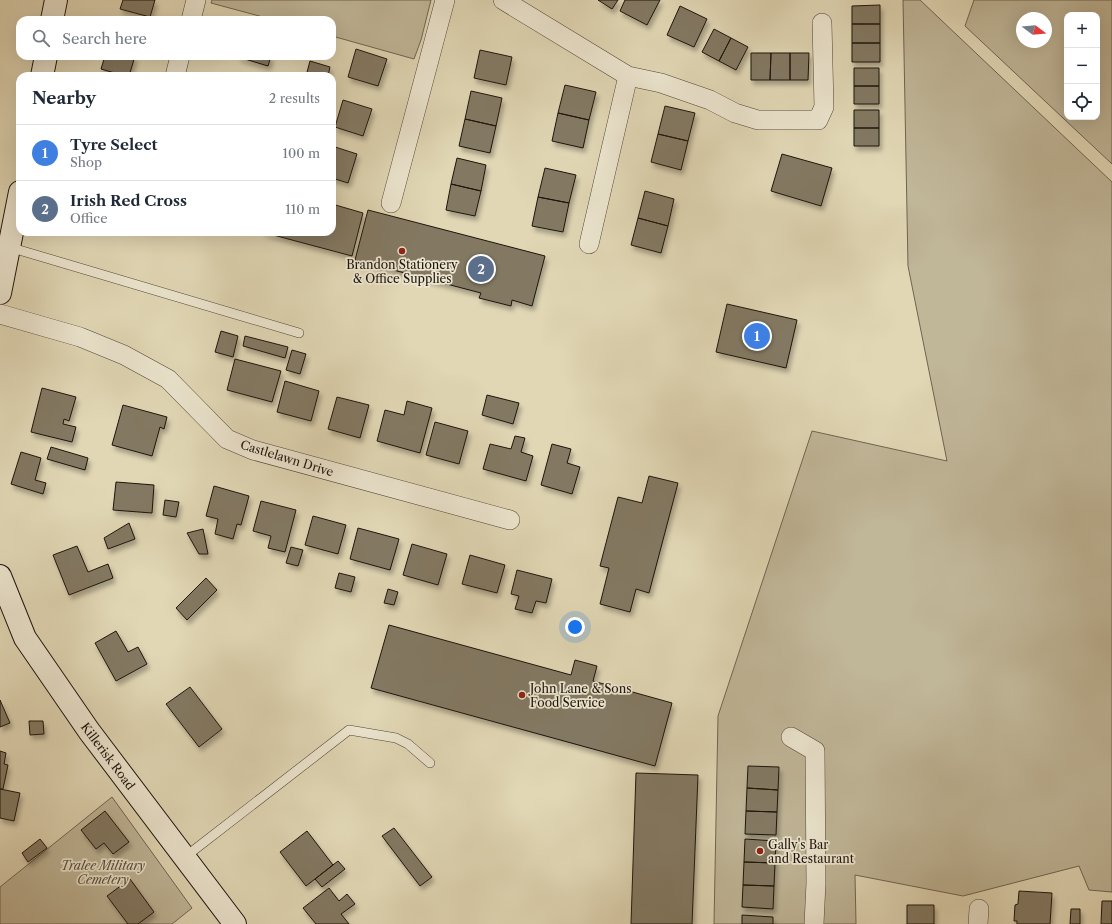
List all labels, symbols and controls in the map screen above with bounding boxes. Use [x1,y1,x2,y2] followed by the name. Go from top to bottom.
[1016,12,1052,48] north arrow
[1064,12,1100,120] map controls
[1064,12,1100,48] button: +
[16,16,336,60] search box
[30,27,52,49] icon: search
[62,29,147,48] text: Search here
[1064,48,1100,84] button: −
[1064,84,1100,120] button: locate
[32,88,96,108] text: Nearby
[269,90,320,106] text: 2 results
[70,135,157,154] text: Tyre Select
[42,145,48,161] text: 1
[282,145,320,161] text: 100 m
[70,154,102,170] text: Shop
[70,191,187,210] text: Irish Red Cross
[41,201,49,217] text: 2
[285,201,320,217] text: 110 m
[70,210,107,226] text: Office
[397,246,407,256] marker: Brandon Stationery & Office Supplies
[468,254,494,284] pin: 2
[346,257,458,286] place label: Brandon Stationery & Office Supplies
[744,321,770,351] pin: 1
[239,437,336,479] street label: Castlelawn Drive
[565,617,585,637] your location
[528,681,631,710] place label: John Lane & Sons Food Service
[517,690,527,700] marker: John Lane & Sons Food Service
[78,719,139,793] street label: Killerisk Road
[768,837,855,866] place label: Gally's Bar and Restaurant
[755,846,765,856] marker: Gally's Bar and Restaurant
[61,858,145,887] park label: Tralee Military Cemetery

